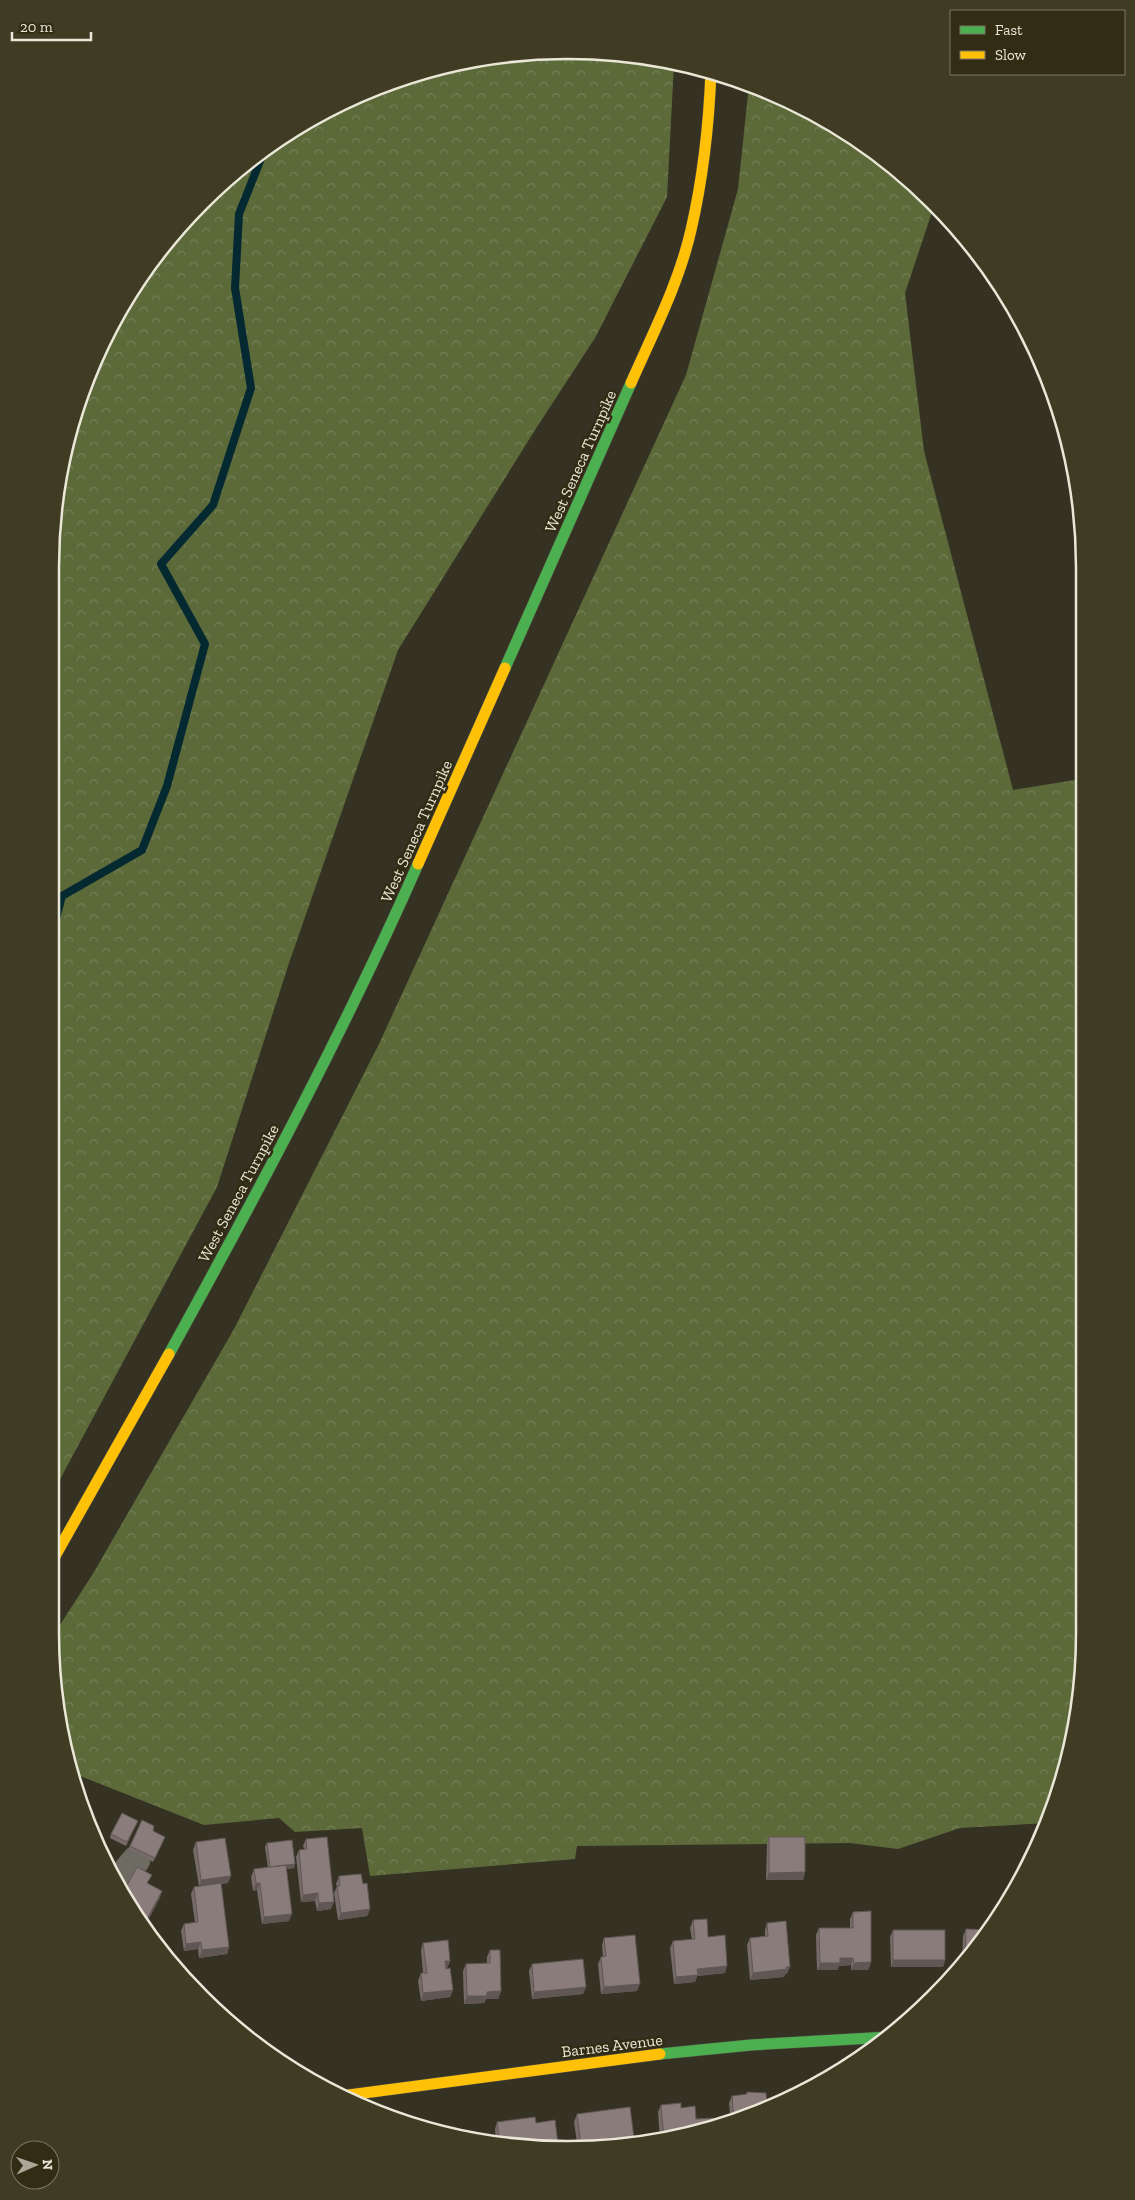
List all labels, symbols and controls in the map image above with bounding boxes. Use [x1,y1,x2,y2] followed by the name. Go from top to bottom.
[12,10,91,42] scale bar
[950,10,1125,75] legend
[20,18,53,36] text: 20 m
[995,21,1023,39] text: Fast
[995,46,1027,64] text: Slow
[541,387,620,535] street label: West Seneca Turnpike
[377,757,456,905] street label: West Seneca Turnpike
[194,1121,283,1265] street label: West Seneca Turnpike
[560,2030,664,2061] street label: Barnes Avenue
[10,2140,60,2190] north arrow
[39,2159,56,2171] text: N

